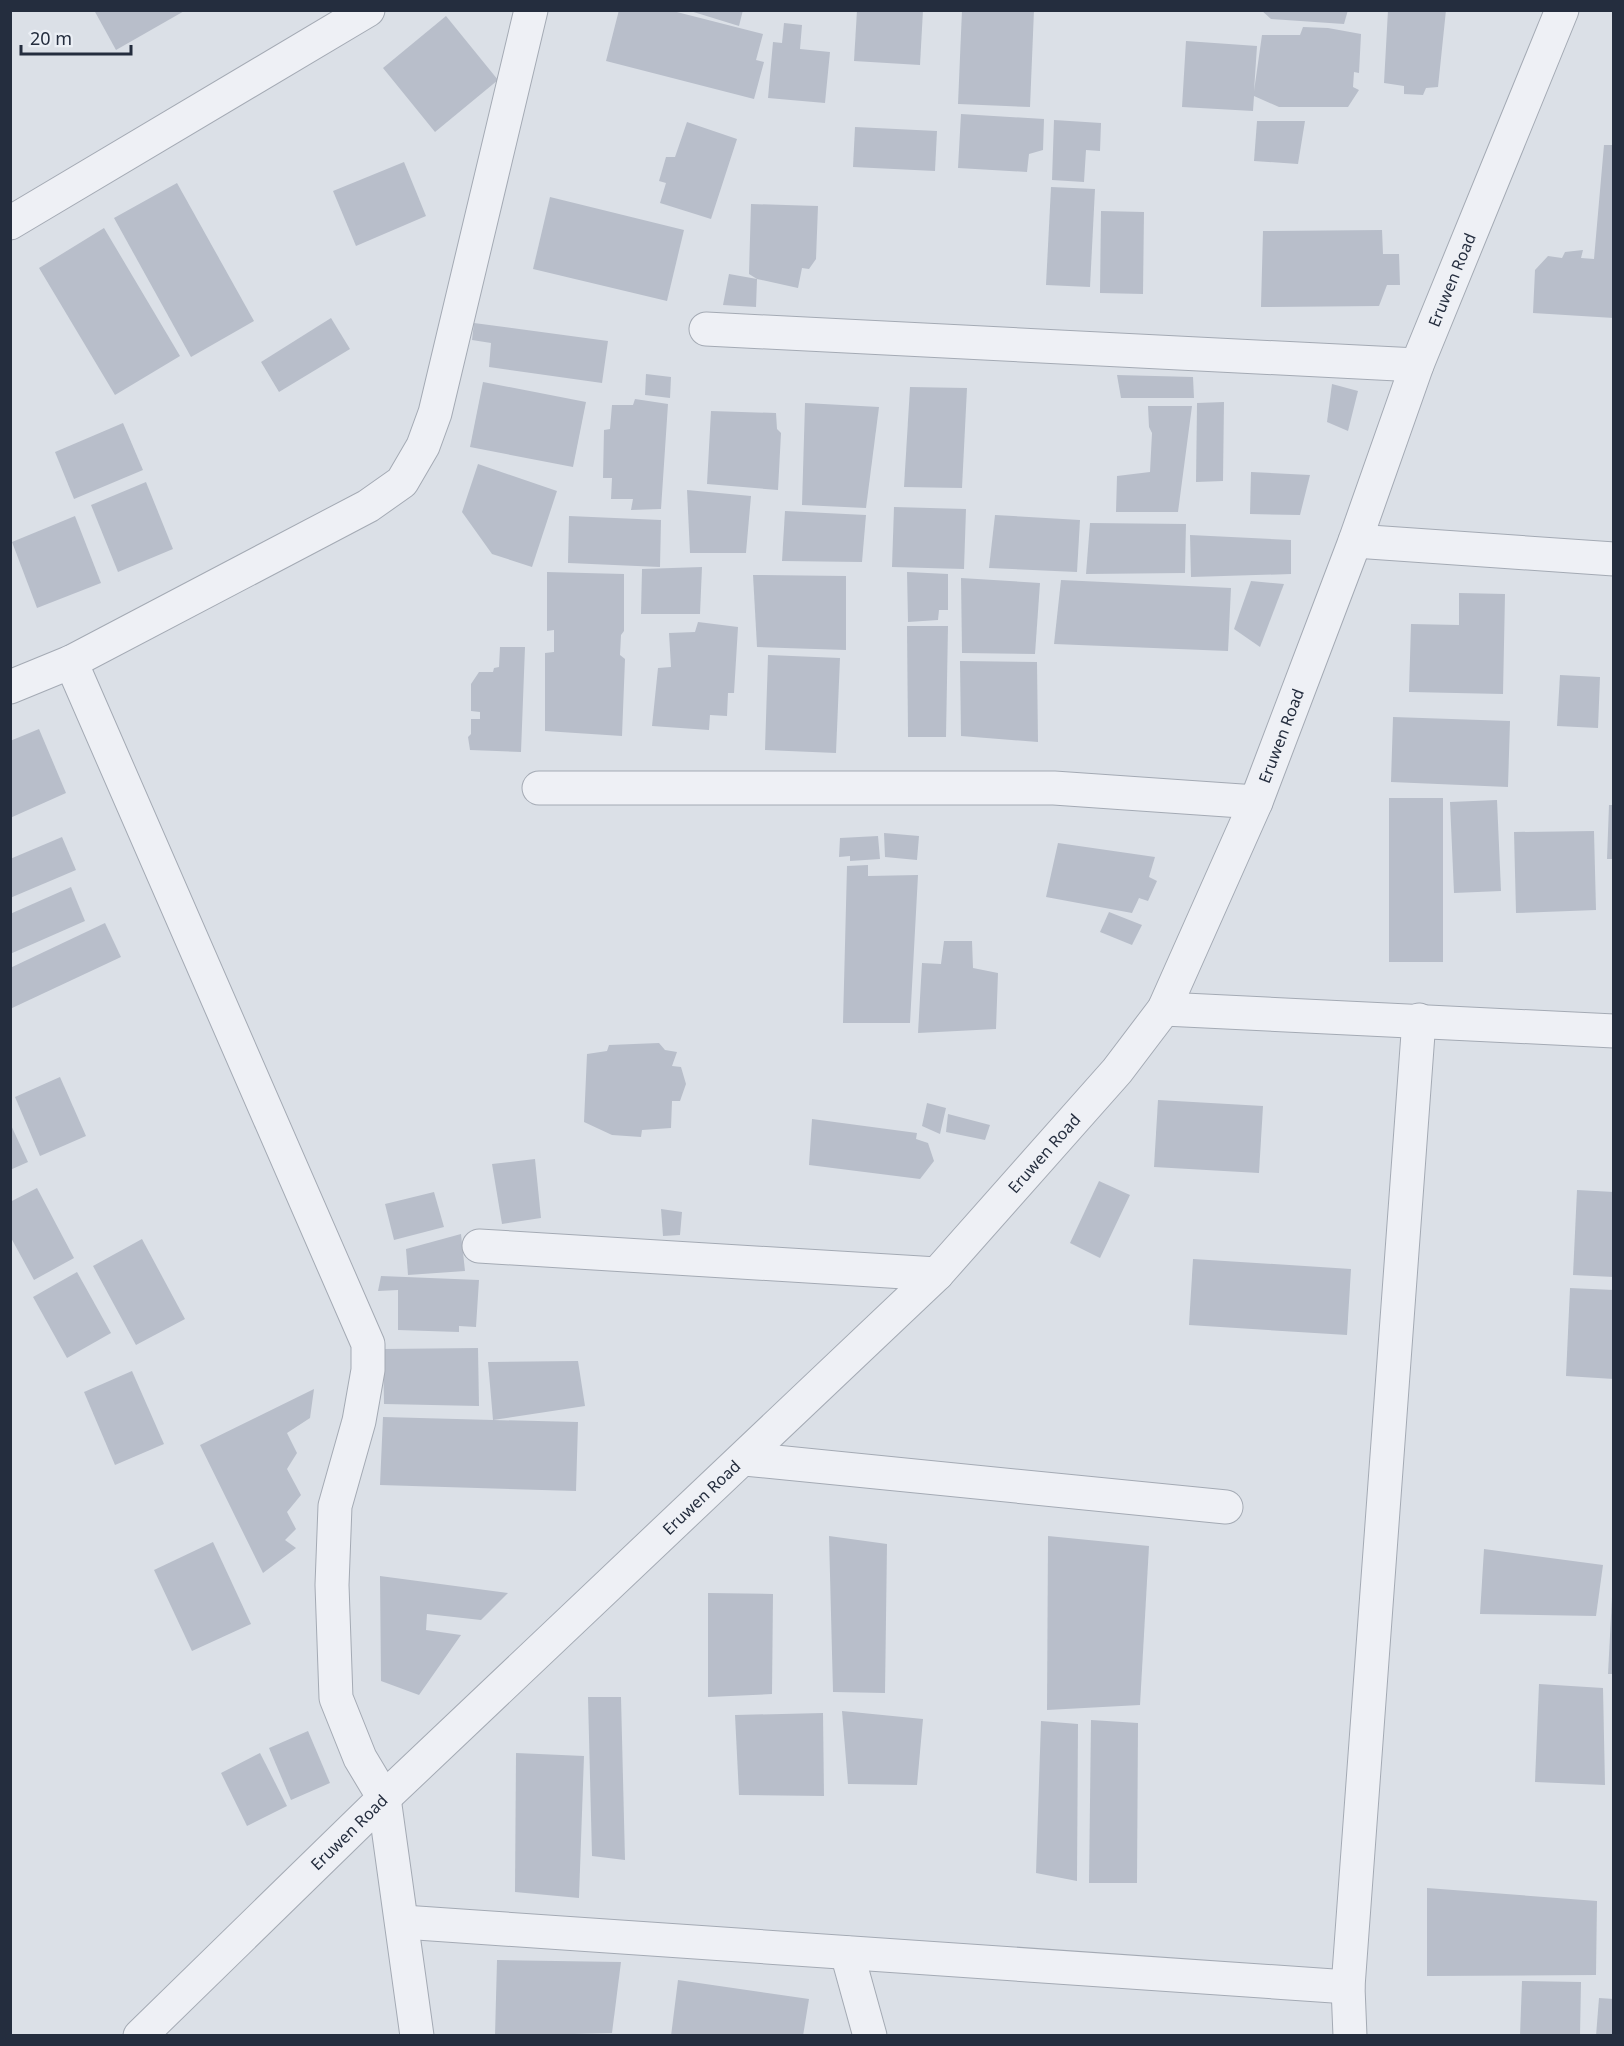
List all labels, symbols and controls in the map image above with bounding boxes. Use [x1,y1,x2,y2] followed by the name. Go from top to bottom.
[21,18,130,56] scale bar
[30,26,72,50] text: 20 m
[1423,230,1481,330] street label: Eruwen Road
[1253,685,1309,786] street label: Eruwen Road
[1003,1109,1085,1198] street label: Eruwen Road
[658,1455,745,1540] street label: Eruwen Road
[306,1789,392,1875] street label: Eruwen Road

